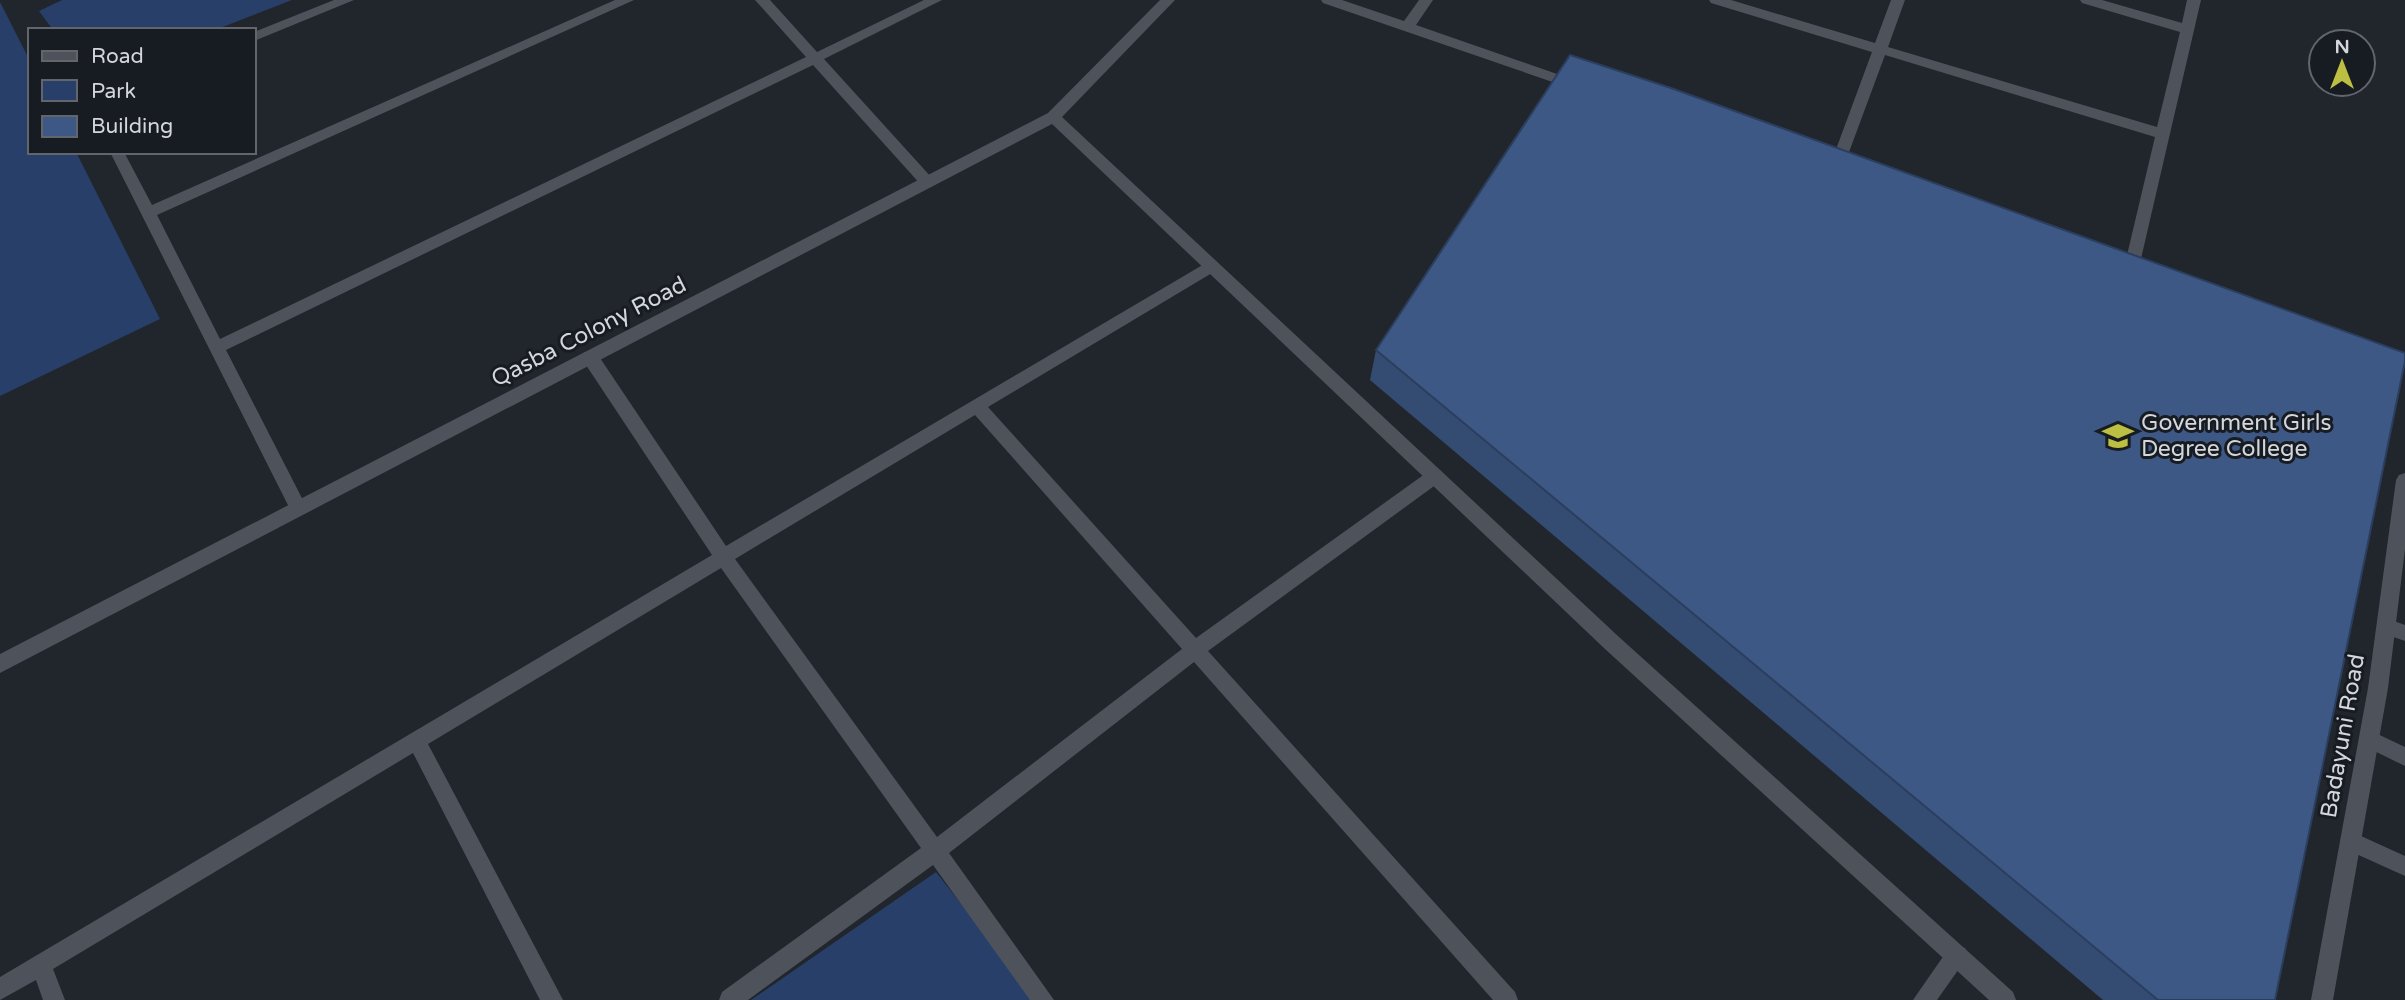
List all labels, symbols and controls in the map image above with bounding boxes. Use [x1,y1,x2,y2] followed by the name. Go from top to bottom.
[28,28,256,154] legend
[2307,28,2377,98] north arrow
[2334,36,2350,58] text: N
[91,44,144,69] text: Road
[91,79,136,104] text: Park
[91,114,173,139] text: Building
[487,271,691,393] street label: Qasba Colony Road
[2141,409,2331,463] place label: Government Girls Degree College
[2101,419,2135,453] school or university icon: Government Girls Degree College
[2315,652,2371,820] street label: Badayuni Road

